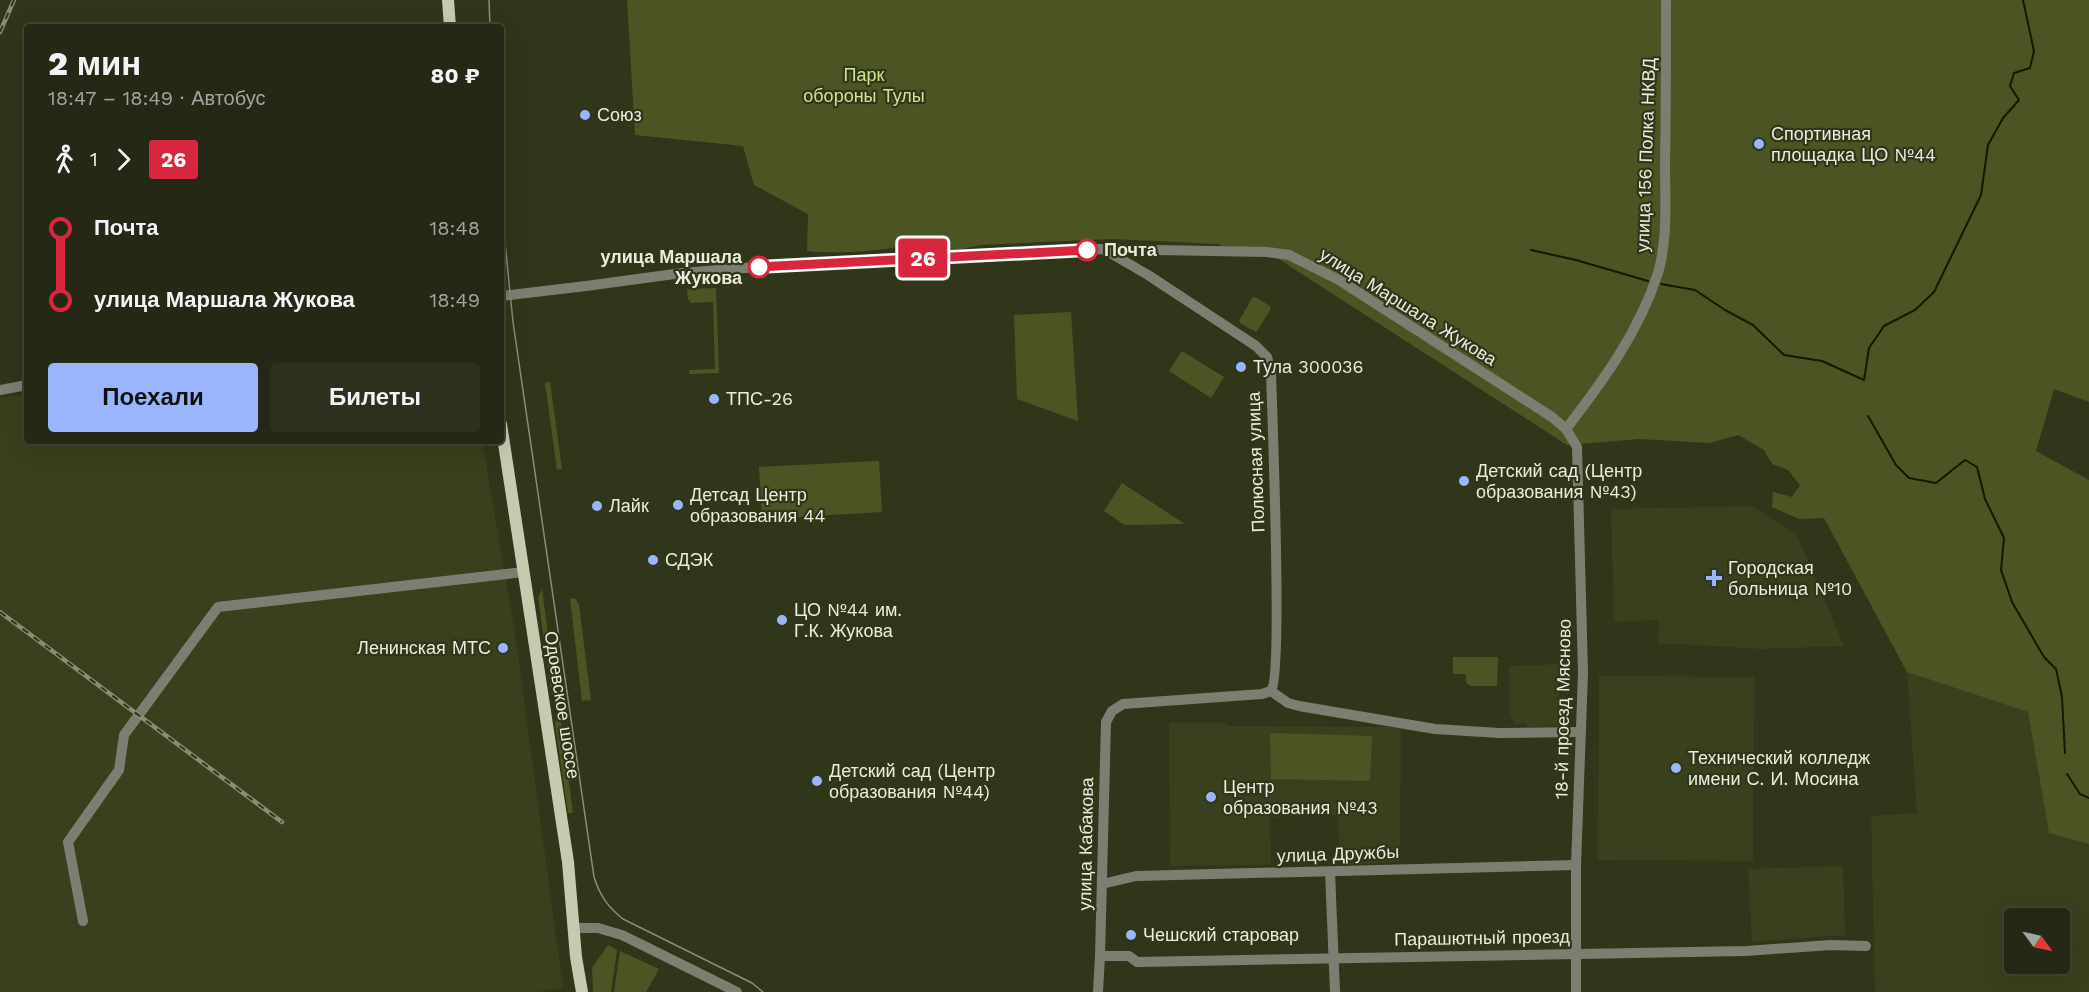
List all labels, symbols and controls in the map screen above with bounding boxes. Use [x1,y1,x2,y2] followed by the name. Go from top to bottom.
[48,44,141,83] text: 2 мин
[1632,57,1659,253] street label: улица 156 Полка НКВД
[431,63,480,88] text: 80 ₽
[803,64,925,106] park label: Парк обороны Тулы
[48,86,266,110] text: 18:47 – 18:49 · Автобус
[597,104,642,125] place label: Союз
[578,108,592,122] marker: Союз
[1771,123,1936,165] place label: Спортивная площадка ЦО №44
[1752,137,1766,151] marker: Спортивная площадка ЦО №44
[48,143,81,176] icon: walk
[107,143,140,176] icon: forward
[90,147,98,171] text: 1
[161,147,186,172] text: 26
[94,215,159,240] text: Почта
[429,216,480,240] text: 18:48
[896,238,950,278] line badge: 26
[1076,239,1098,261] marker: Почта
[1104,239,1158,260] place label: Почта
[1316,243,1502,370] street label: улица Маршала Жукова
[601,246,743,288] place label: улица Маршала Жукова
[910,246,936,271] text: 26
[748,256,770,278] marker: улица Маршала Жукова
[94,287,355,312] text: улица Маршала Жукова
[429,288,480,312] text: 18:49
[1253,356,1363,377] place label: Тула 300036
[1234,360,1248,374] marker: Тула 300036
[48,363,258,432] button: Поехали
[270,363,480,432] button: Билеты
[726,388,793,409] place label: ТПС-26
[1243,390,1268,533] street label: Полюсная улица
[707,392,721,406] marker: ТПС-26
[1476,460,1642,502] place label: Детский сад (Центр образования №43)
[1457,474,1471,488] marker: Детский сад (Центр образования №43)
[690,484,825,526] place label: Детсад Центр образования 44
[609,495,649,516] place label: Лайк
[671,498,685,512] marker: Детсад Центр образования 44
[590,499,604,513] marker: Лайк
[665,549,714,570] place label: СДЭК
[646,553,660,567] marker: СДЭК
[1728,557,1852,599] place label: Городская больница №10
[1705,569,1723,587] marker: Городская больница №10
[794,599,902,641] place label: ЦО №44 им. Г.К. Жукова
[775,613,789,627] marker: ЦО №44 им. Г.К. Жукова
[1550,619,1575,799] street label: 18-й проезд Мясново
[540,630,585,780] street label: Одоевское шоссе
[357,637,491,658] place label: Ленинская МТС
[496,641,510,655] marker: Ленинская МТС
[1688,747,1870,789] place label: Технический колледж имени С. И. Мосина
[829,760,995,802] place label: Детский сад (Центр образования №44)
[1669,761,1683,775] marker: Технический колледж имени С. И. Мосина
[810,774,824,788] marker: Детский сад (Центр образования №44)
[1074,776,1097,911] street label: улица Кабакова
[1223,776,1378,818] place label: Центр образования №43
[1204,790,1218,804] marker: Центр образования №43
[1276,841,1399,866] street label: улица Дружбы
[2004,908,2070,974] north arrow
[2004,908,2070,974] map controls
[1143,924,1299,945] place label: Чешский старовар
[1394,925,1570,950] street label: Парашютный проезд
[1124,928,1138,942] marker: Чешский старовар

